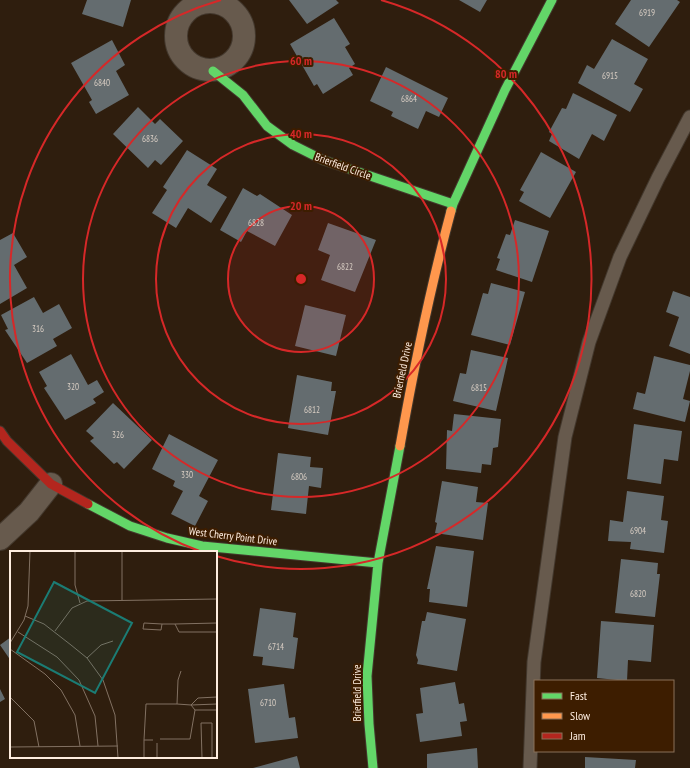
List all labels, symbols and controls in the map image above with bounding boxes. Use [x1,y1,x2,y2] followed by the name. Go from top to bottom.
[639,7,655,18] house number: 6919
[290,53,312,68] text: 60 m
[495,66,517,81] text: 80 m
[602,70,618,81] house number: 6915
[94,77,110,88] house number: 6840
[401,93,417,104] house number: 6864
[290,126,312,141] text: 40 m
[142,133,158,144] house number: 6836
[313,149,373,183] street label: Brierfield Circle
[290,198,312,213] text: 20 m
[248,217,264,228] house number: 6828
[337,261,353,272] house number: 6822
[294,272,308,286] centre of rings
[32,323,44,334] house number: 316
[389,340,415,399] street label: Brierfield Drive
[67,381,79,392] house number: 320
[471,382,487,393] house number: 6815
[304,404,320,415] house number: 6812
[112,429,124,440] house number: 326
[181,469,193,480] house number: 330
[291,471,307,482] house number: 6806
[188,524,279,548] street label: West Cherry Point Drive
[630,525,646,536] house number: 6904
[10,551,217,758] inset map
[630,588,646,599] house number: 6820
[268,641,284,652] house number: 6714
[350,664,364,722] street label: Brierfield Drive
[534,680,674,752] legend
[570,688,588,703] text: Fast
[260,697,276,708] house number: 6710
[570,708,591,723] text: Slow
[569,728,586,743] text: Jam

